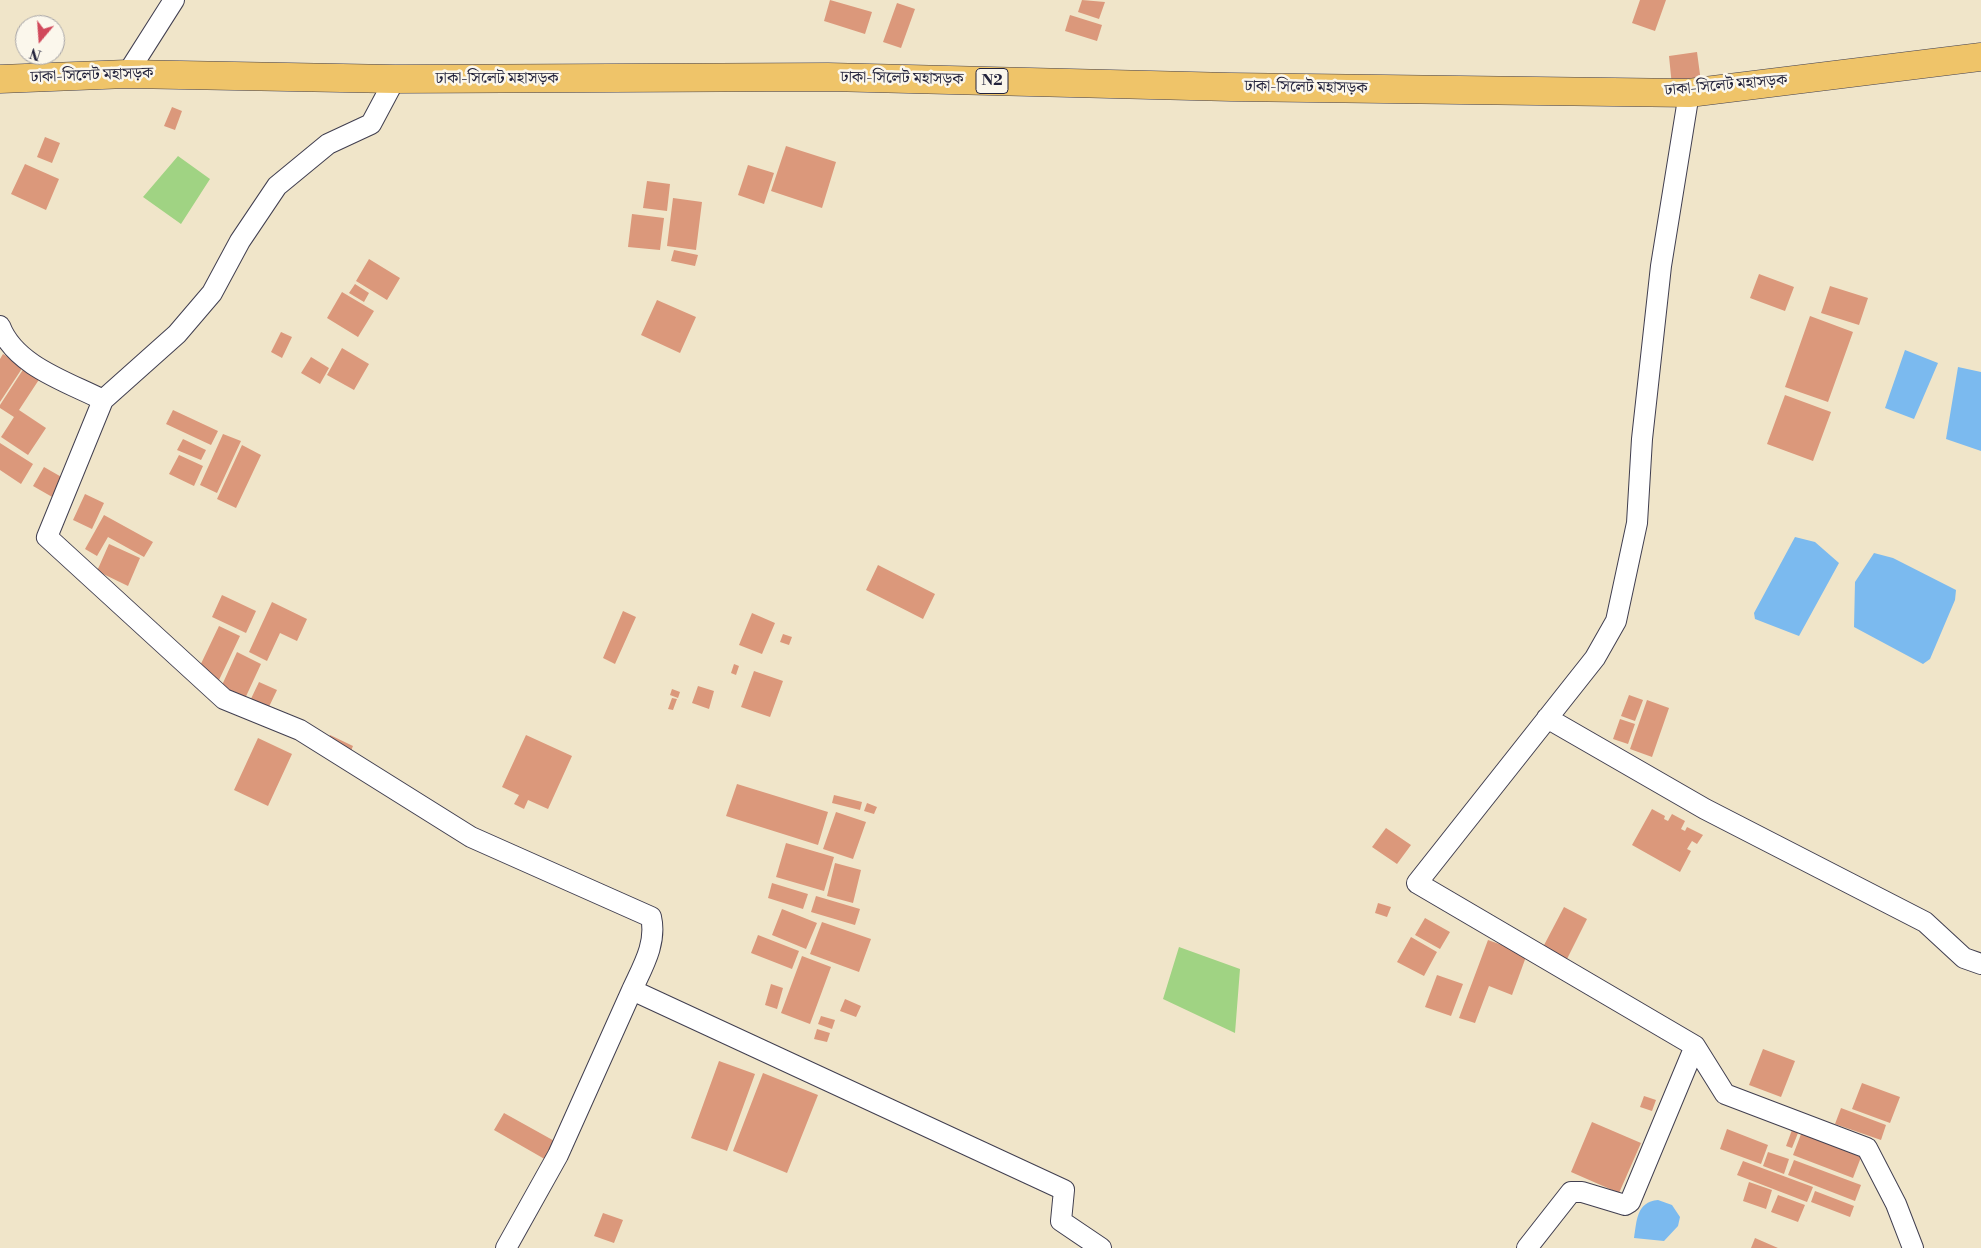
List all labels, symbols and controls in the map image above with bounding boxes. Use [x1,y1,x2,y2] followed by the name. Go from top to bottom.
[15,15,65,65] north arrow
[28,43,44,64] text: N
[30,64,154,88] street label: ঢাকা-সিলেট মহাসড়ক
[840,68,964,90] street label: ঢাকা-সিলেট মহাসড়ক
[976,68,1008,94] road number: N2
[435,69,559,89] street label: ঢাকা-সিলেট মহাসড়ক
[1664,71,1788,101] street label: ঢাকা-সিলেট মহাসড়ক
[1244,77,1368,99] street label: ঢাকা-সিলেট মহাসড়ক

